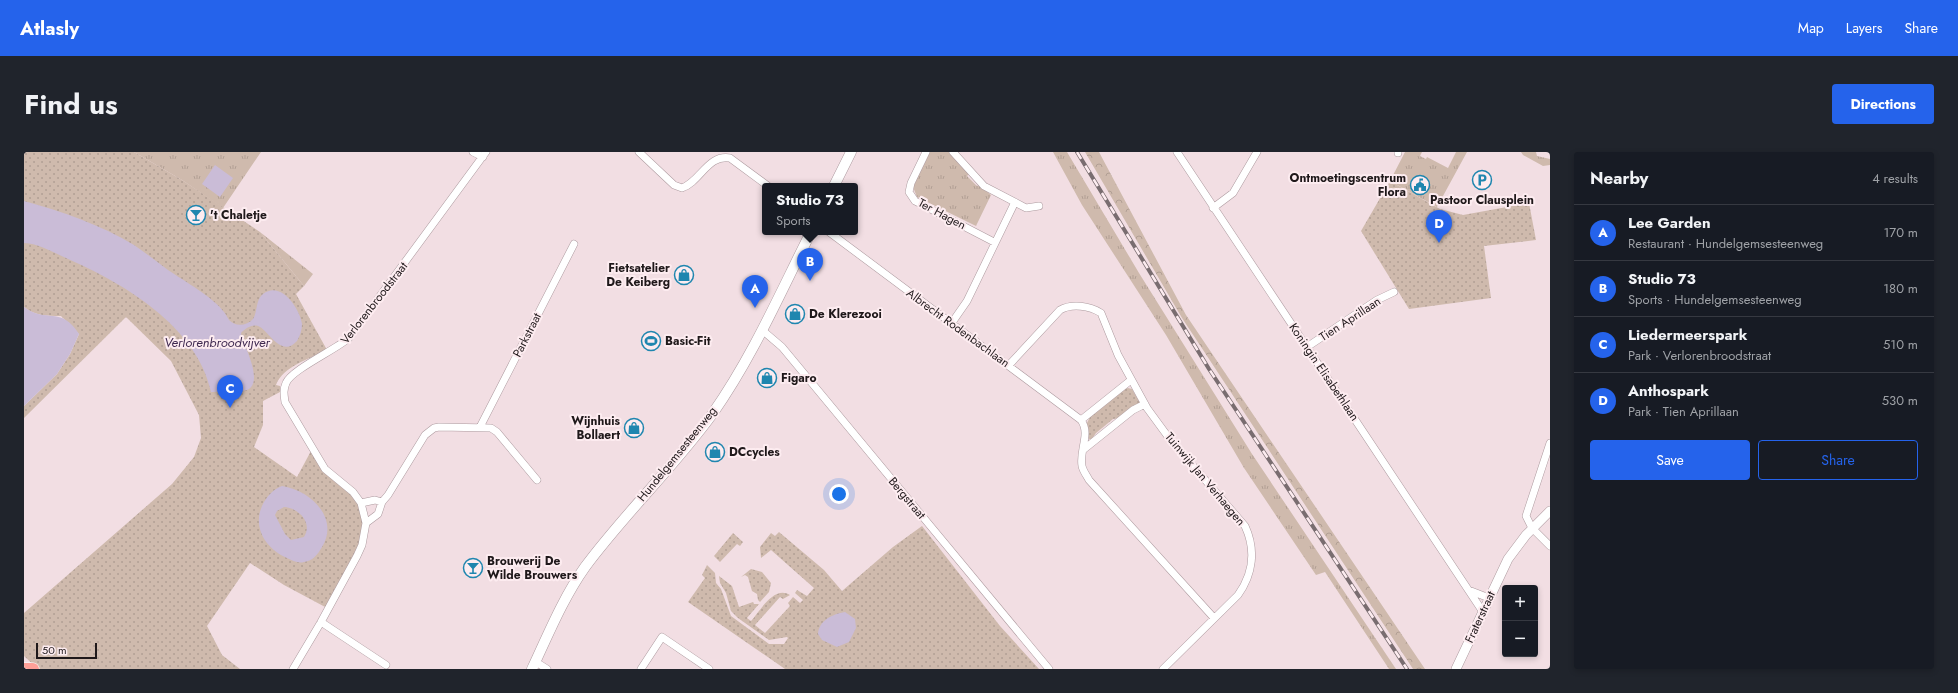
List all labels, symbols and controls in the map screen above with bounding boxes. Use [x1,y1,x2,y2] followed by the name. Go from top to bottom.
[20,15,79,42] text: Atlasly
[1798,18,1824,38] text: Map
[1846,18,1882,38] text: Layers
[1904,18,1938,38] text: Share
[24,84,118,125] text: Find us
[1832,84,1934,124] button: Directions
[1590,166,1648,190] text: Nearby
[1290,169,1406,201] place label: Ontmoetingscentrum Flora
[1471,169,1493,191] parking icon: Pastoor Clausplein
[1872,169,1918,188] text: 4 results
[1409,174,1431,196] public building icon: Ontmoetingscentrum Flora
[762,183,858,235] popup
[776,189,844,211] text: Studio 73
[1430,191,1534,209] place label: Pastoor Clausplein
[915,194,969,234] street label: Ter Hagen
[185,204,207,226] bar icon: 't Chaletje
[210,206,267,224] place label: 't Chaletje
[1426,210,1452,243] pin: D
[776,211,811,230] text: Sports
[1628,212,1711,234] text: Lee Garden
[1598,223,1608,242] text: A
[1883,223,1918,242] text: 170 m
[1628,234,1823,253] text: Restaurant · Hundelgemsesteenweg
[797,248,823,281] pin: B
[336,258,412,348] street label: Verlorenbroodstraat
[606,259,670,291] place label: Fietsatelier De Keiberg
[673,264,695,286] shop icon: Fietsatelier De Keiberg
[1628,268,1696,290] text: Studio 73
[742,275,768,308] pin: A
[1599,279,1607,298] text: B
[1883,279,1918,298] text: 180 m
[903,284,1013,372] street label: Albrecht Rodenbachlaan
[1628,290,1802,309] text: Sports · Hundelgemsesteenweg
[1316,292,1384,346] street label: Tien Aprillaan
[784,303,806,325] shop icon: De Klerezooi
[809,305,882,323] place label: De Klerezooi
[508,310,546,360] street label: Parkstraat
[1285,320,1363,424] street label: Koningin Elisabethlaan
[1628,324,1747,346] text: Liedermeerspark
[640,330,662,352] sports icon: Basic-Fit
[665,332,711,350] place label: Basic-Fit
[164,333,270,352] water label: Verlorenbroodvijver
[1598,335,1608,354] text: C
[1883,335,1918,354] text: 510 m
[1628,346,1771,365] text: Park · Verlorenbroodstraat
[756,367,778,389] shop icon: Figaro
[781,369,817,387] place label: Figaro
[217,375,243,408] pin: C
[1628,380,1709,402] text: Anthospark
[1598,391,1608,410] text: D
[1882,391,1918,410] text: 530 m
[1628,402,1739,421] text: Park · Tien Aprillaan
[633,403,721,505] street label: Hundelgemsesteenweg
[571,412,621,444] place label: Wijnhuis Bollaert
[623,417,645,439] shop icon: Wijnhuis Bollaert
[1161,428,1249,530] street label: Tuinwijk Jan Verhaegen
[1590,440,1750,480] button: Save
[1758,440,1918,480] button: Share
[704,441,726,463] shop icon: DCcycles
[729,443,780,461] place label: DCcycles
[884,473,930,523] street label: Bergstraat
[829,484,849,504] your location
[487,552,578,584] place label: Brouwerij De Wilde Brouwers
[462,557,484,579] bar icon: Brouwerij De Wilde Brouwers
[1502,585,1538,657] map controls
[1502,585,1538,621] button: +
[1460,588,1500,646] street label: Fraterstraat
[1502,621,1538,657] button: −
[36,641,97,660] scale bar
[42,642,67,658] text: 50 m

